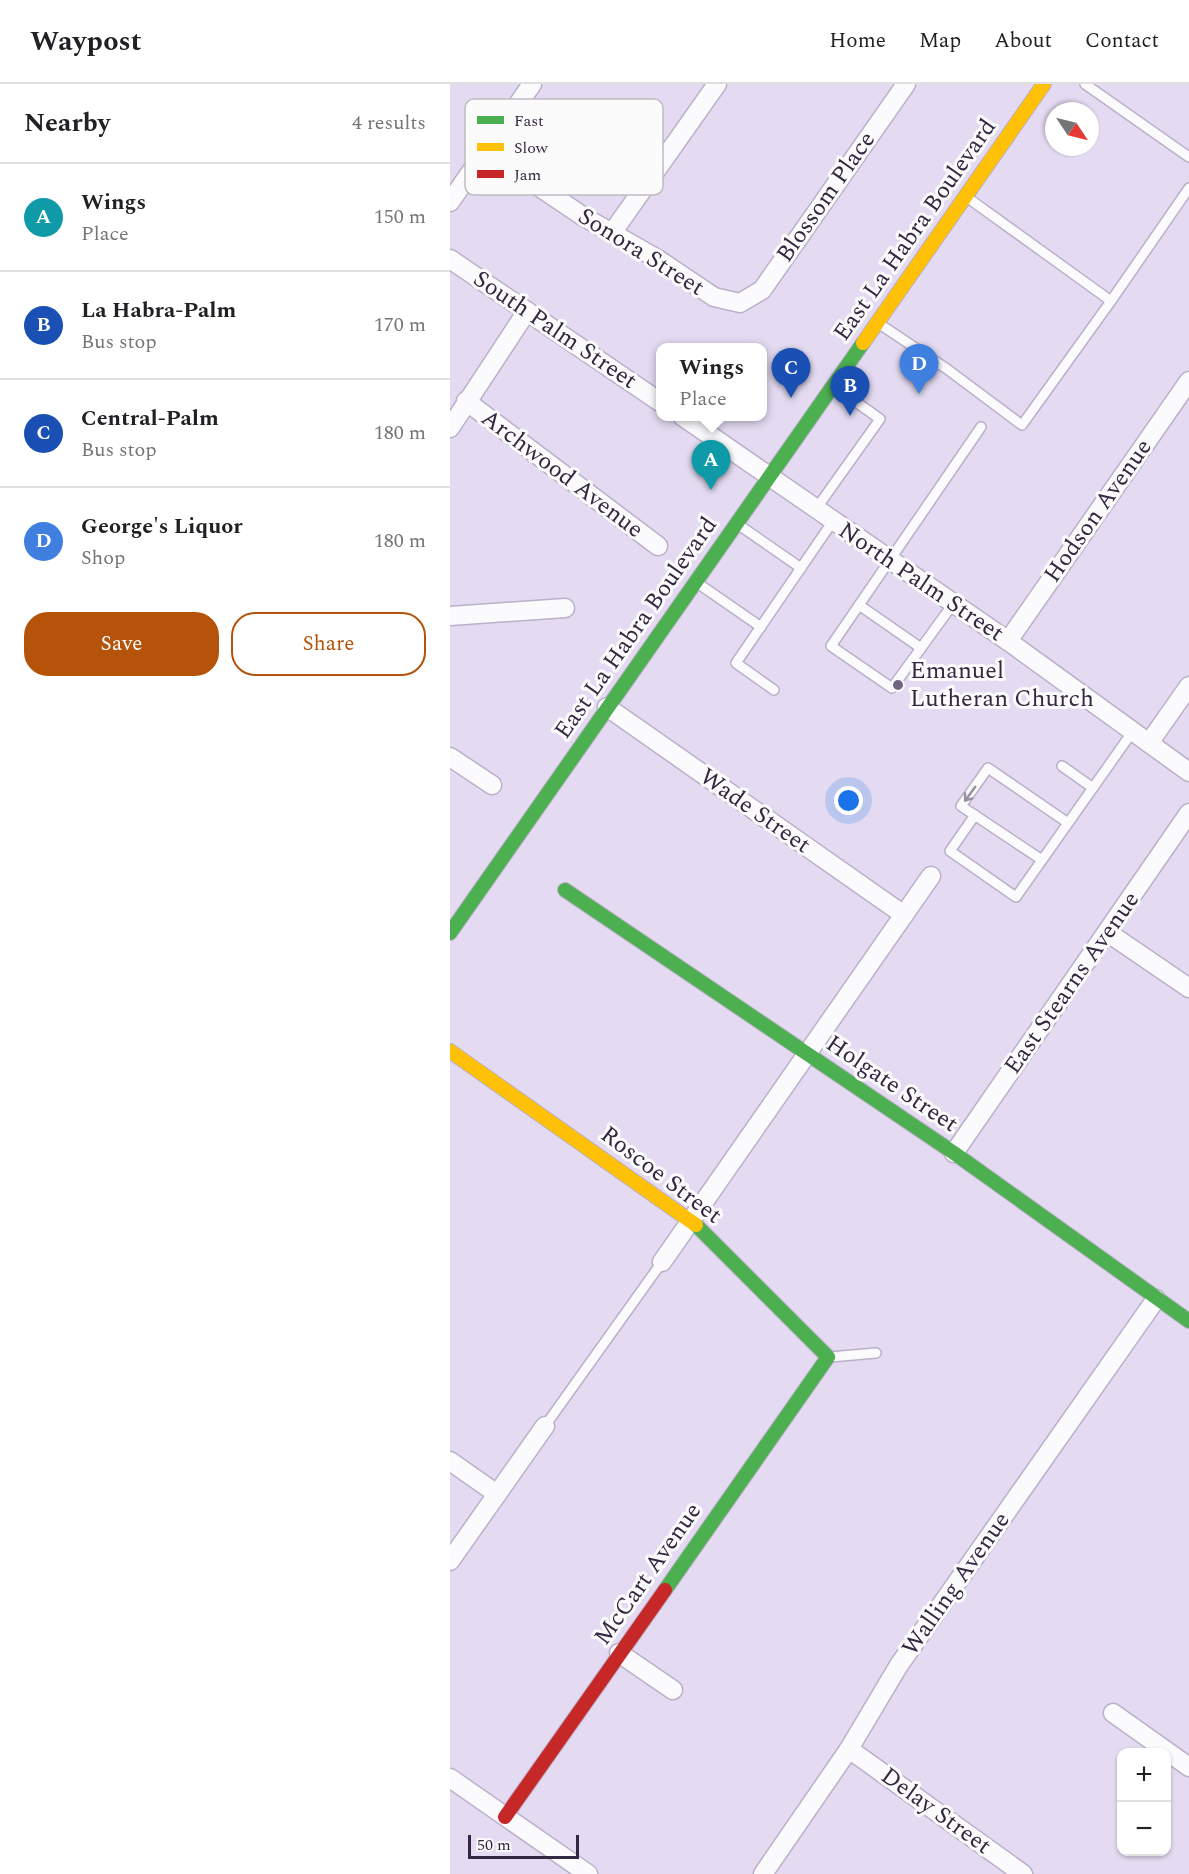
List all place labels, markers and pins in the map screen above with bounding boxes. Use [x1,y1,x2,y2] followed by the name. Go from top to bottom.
[900,344,938,394] pin: D
[772,348,810,398] pin: C
[830,366,870,416] pin: B
[692,440,730,490] pin: A
[910,653,1094,717] place label: Emanuel Lutheran Church
[891,678,905,692] marker: Emanuel Lutheran Church

